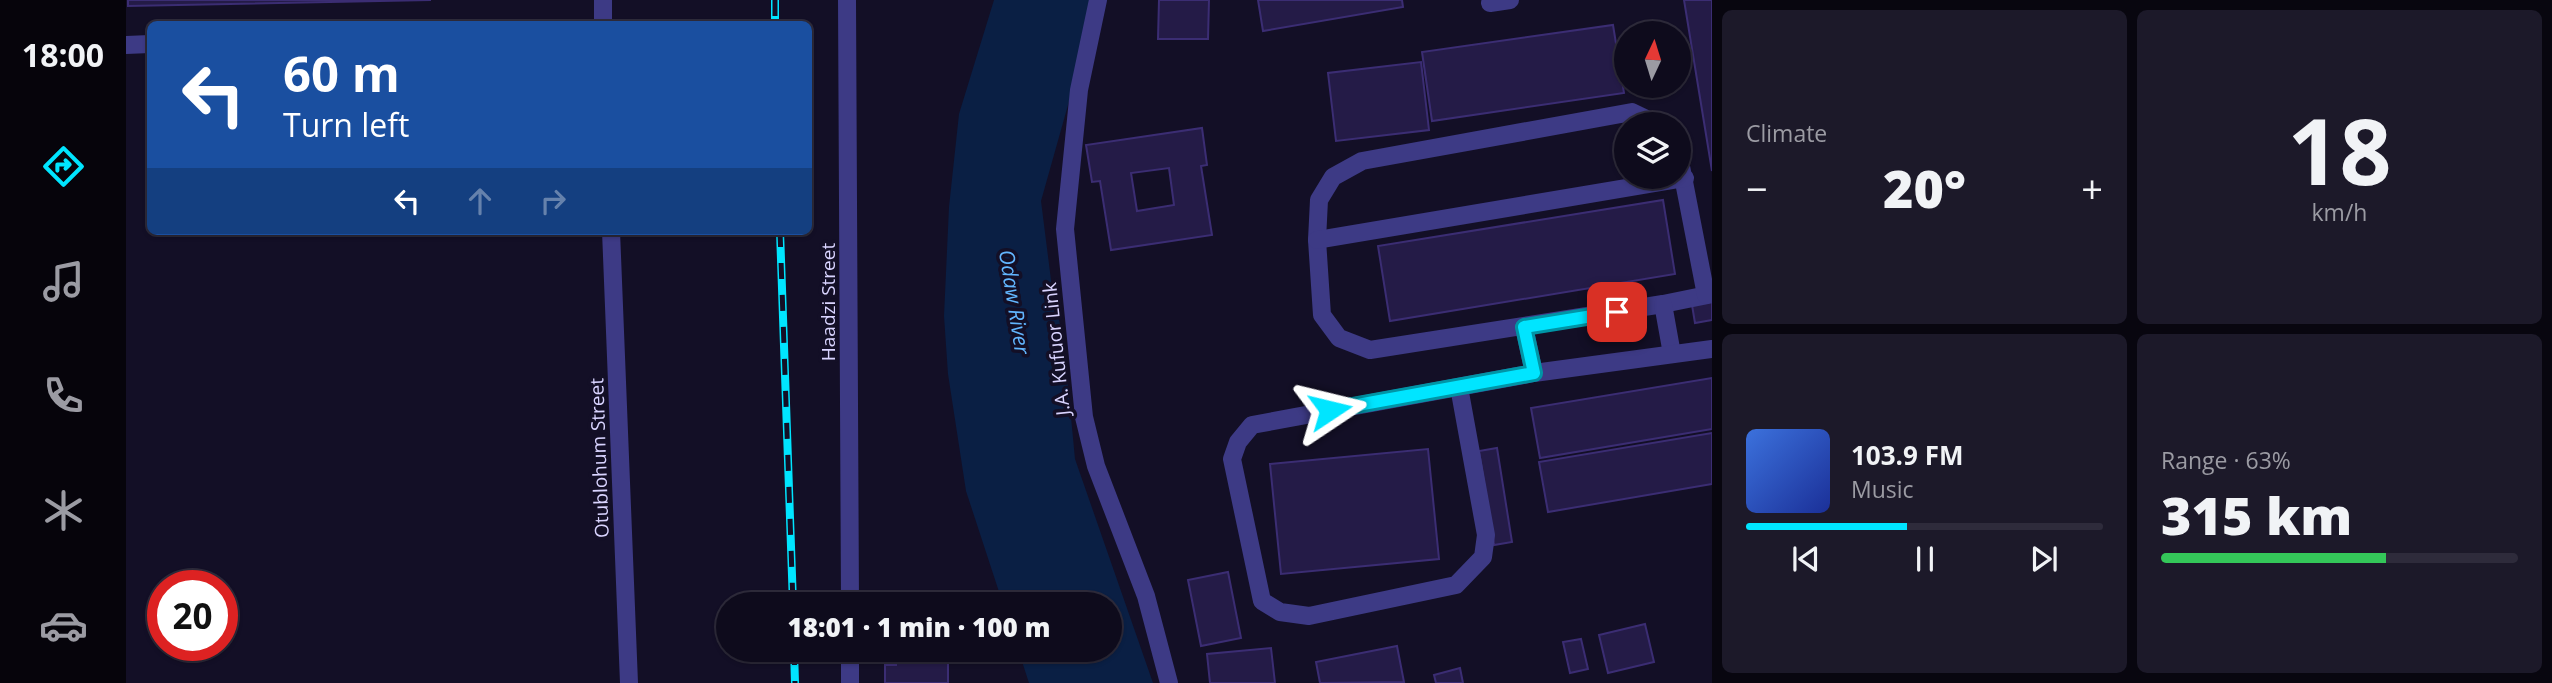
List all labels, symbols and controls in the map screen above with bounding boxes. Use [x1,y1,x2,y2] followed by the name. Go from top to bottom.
[1614,21,1690,98] north arrow
[1614,21,1691,189] map controls
[22,33,104,76] text: 18:00
[283,40,400,106] text: 60 m
[168,49,259,140] icon: left
[2287,88,2392,212] text: 18
[283,103,409,146] text: Turn left
[1614,112,1691,189] button: layers
[1746,117,1827,149] text: Climate
[39,142,88,191] icon: directions
[1883,152,1966,223] text: 20°
[1746,162,1768,214] text: −
[2081,162,2103,214] text: +
[388,182,426,220] icon: left
[461,182,499,220] icon: ahead
[534,182,572,220] icon: right
[2312,196,2367,228] text: km/h
[815,243,841,361] street label: Haadzi Street
[993,248,1037,357] water label: Odaw River
[39,257,88,306] icon: music
[1036,281,1076,419] street label: J.A. Kufuor Link
[1587,282,1647,342] pin
[1598,293,1636,331] icon: arrive
[39,371,88,420] icon: phone
[1293,373,1367,447] position arrow
[583,377,615,538] street label: Otublohum Street
[1851,437,1963,473] text: 103.9 FM
[2161,444,2291,476] text: Range · 63%
[1851,473,1914,505] text: Music
[2161,479,2352,550] text: 315 km
[39,486,88,535] icon: climate
[1787,540,1825,578] icon: previous
[1906,540,1944,578] icon: pause
[2025,540,2063,578] icon: next
[147,570,238,661] speed limit sign: 20
[39,601,88,650] icon: car
[788,609,1050,645] text: 18:01 · 1 min · 100 m

